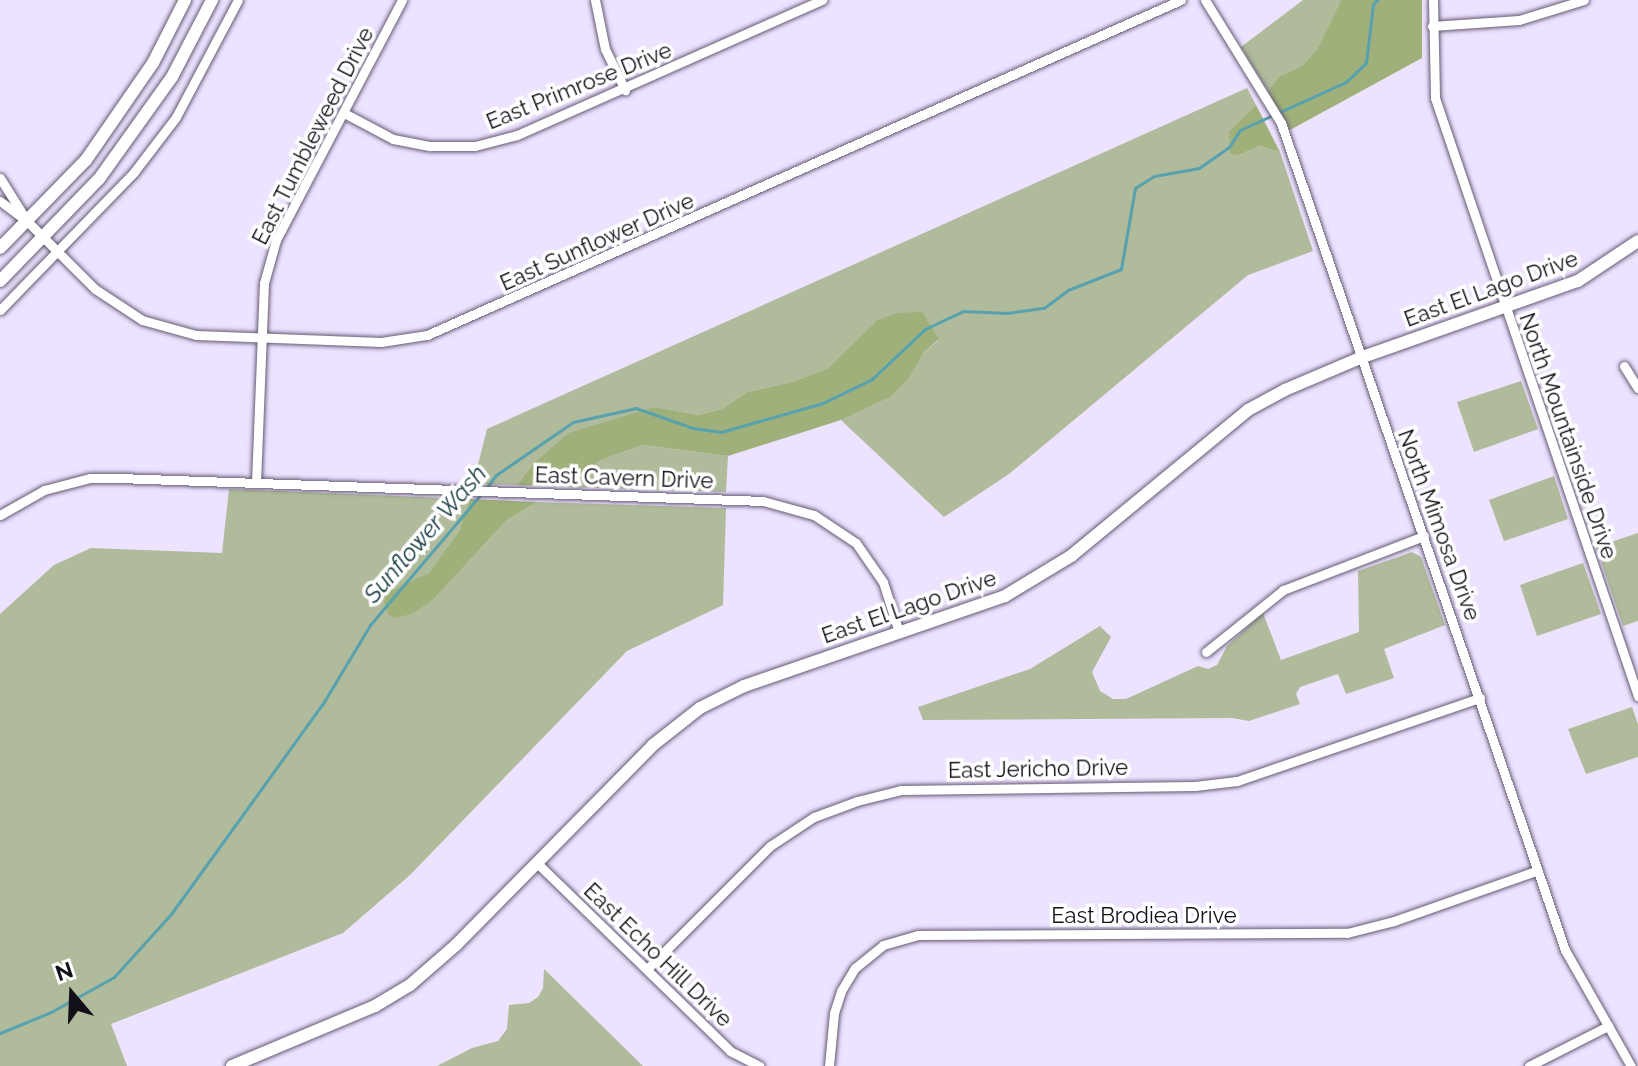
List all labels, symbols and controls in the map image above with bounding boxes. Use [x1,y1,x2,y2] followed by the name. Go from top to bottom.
[247,23,379,249] street label: East Tumbleweed Drive
[483,37,675,135] street label: East Primrose Drive
[496,187,698,297] street label: East Sunflower Drive
[1400,245,1582,333] street label: East El Lago Drive
[1513,309,1623,563] street label: North Mountainside Drive
[1392,426,1486,624] street label: North Mimosa Drive
[357,459,493,609] water label: Sunflower Wash
[534,462,714,494] street label: East Cavern Drive
[818,565,1000,649] street label: East El Lago Drive
[947,754,1129,784] street label: East Jericho Drive
[578,877,738,1033] street label: East Echo Hill Drive
[1051,903,1237,929] street label: East Brodiea Drive
[32,954,112,1034] north arrow
[52,956,76,986] text: N

